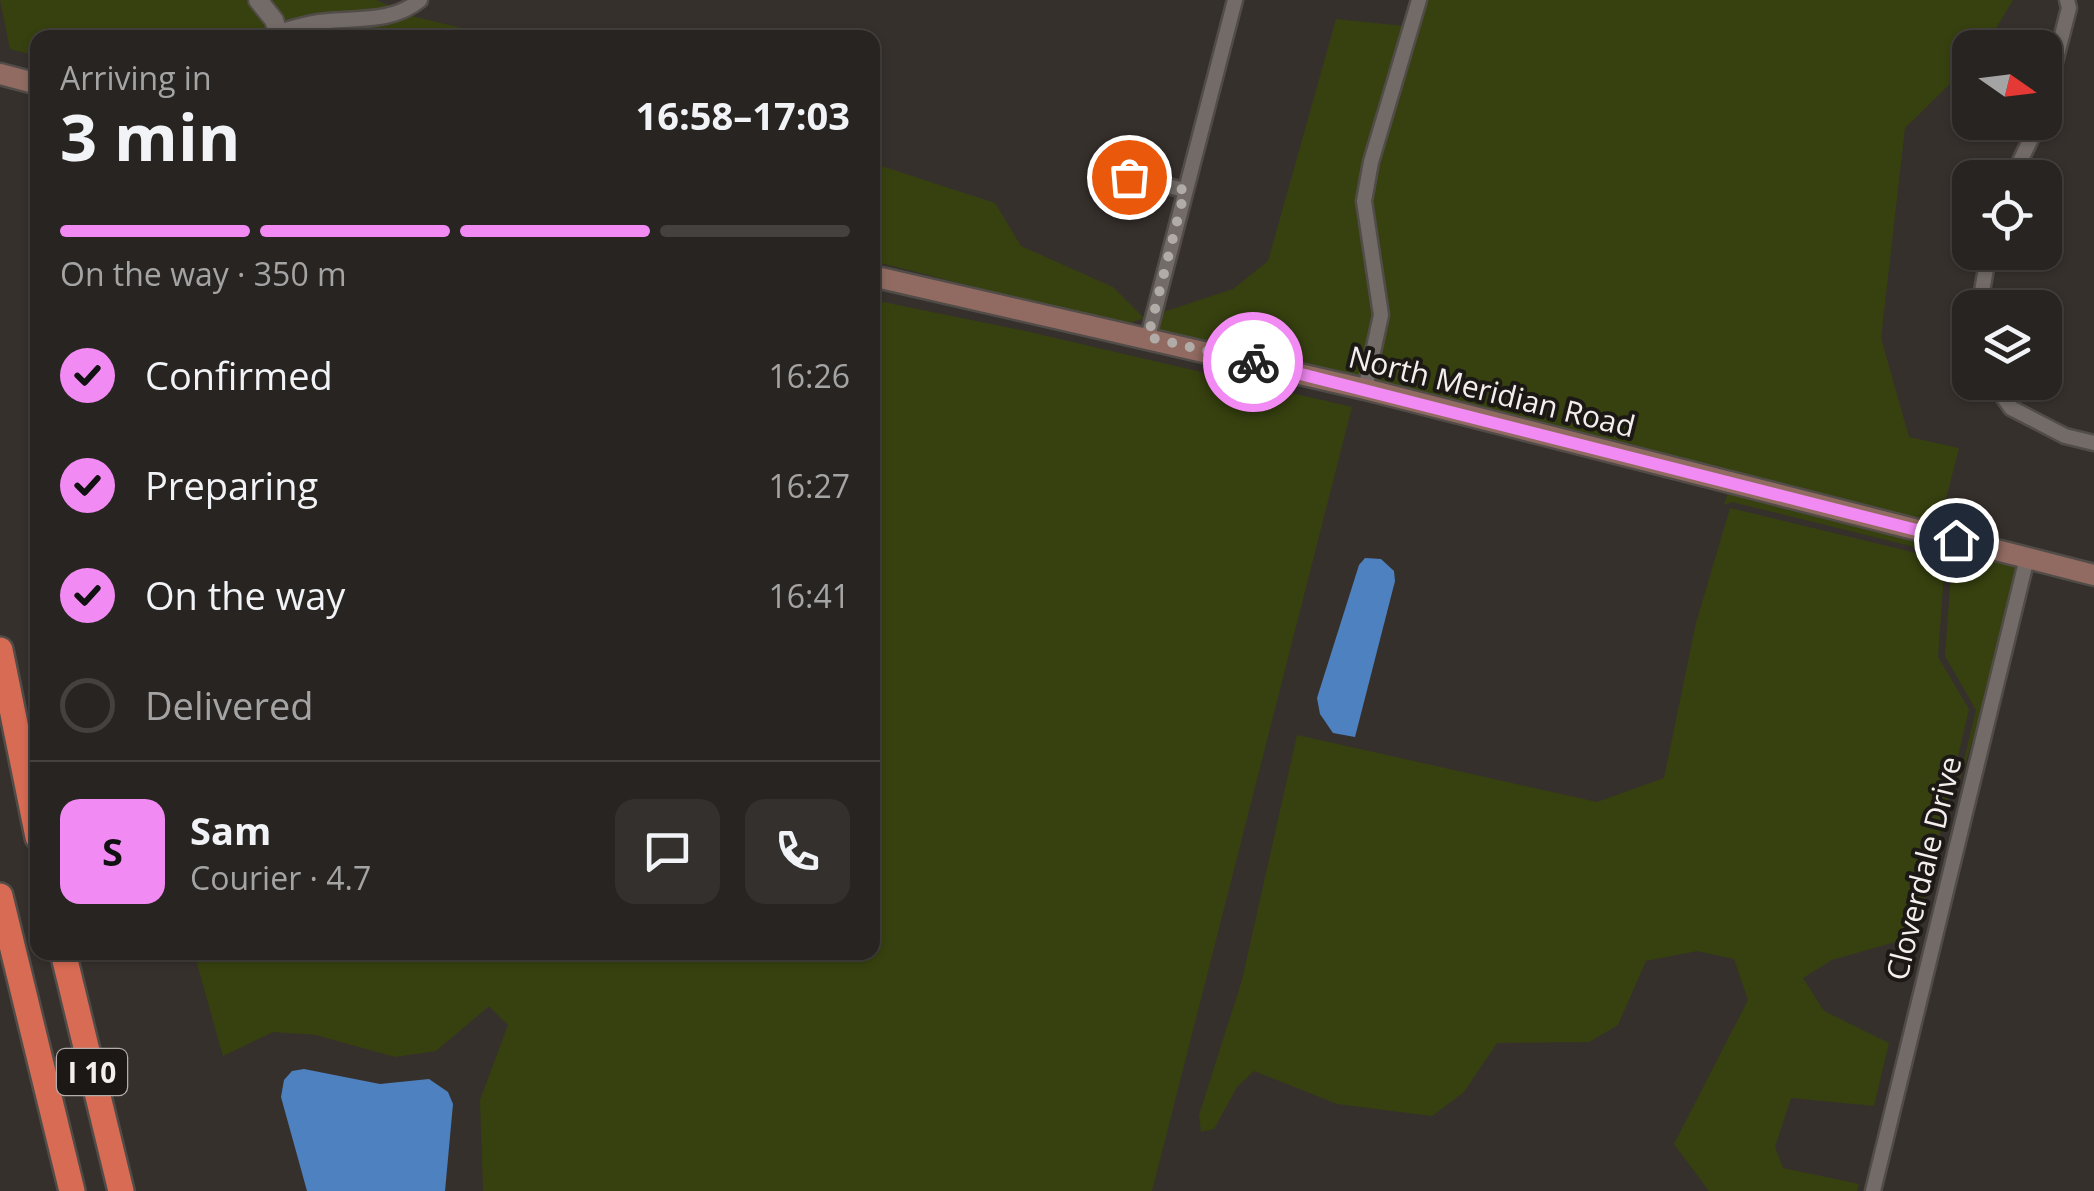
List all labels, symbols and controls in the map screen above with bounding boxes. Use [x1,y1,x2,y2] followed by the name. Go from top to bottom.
[1952,30,2062,140] north arrow
[1952,30,2062,400] map controls
[60,56,212,99] text: Arriving in
[636,89,850,141] text: 16:58–17:03
[60,92,240,180] text: 3 min
[1087,135,1172,220] pin
[1102,150,1157,205] icon: bag
[1952,160,2062,270] button: locate
[60,252,347,295] text: On the way · 350 m
[1952,290,2062,400] button: layers
[1203,312,1303,412] courier
[1226,335,1281,390] icon: bike
[1344,336,1640,446] street label: North Meridian Road
[60,348,115,403] icon: check
[145,349,333,401] text: Confirmed
[768,354,850,397] text: 16:26
[60,458,115,513] icon: check
[145,459,318,511] text: Preparing
[768,464,850,507] text: 16:27
[1914,498,1999,583] pin
[1929,513,1984,568] icon: home
[60,568,115,623] icon: check
[145,569,345,621] text: On the way
[768,574,850,617] text: 16:41
[145,679,314,731] text: Delivered
[1875,752,1971,984] street label: Cloverdale Drive
[615,799,720,904] button: chat
[745,799,850,904] button: phone
[190,804,271,856] text: Sam
[102,825,123,877] text: S
[190,856,371,899] text: Courier · 4.7
[57,1049,127,1095] road number: I 10

